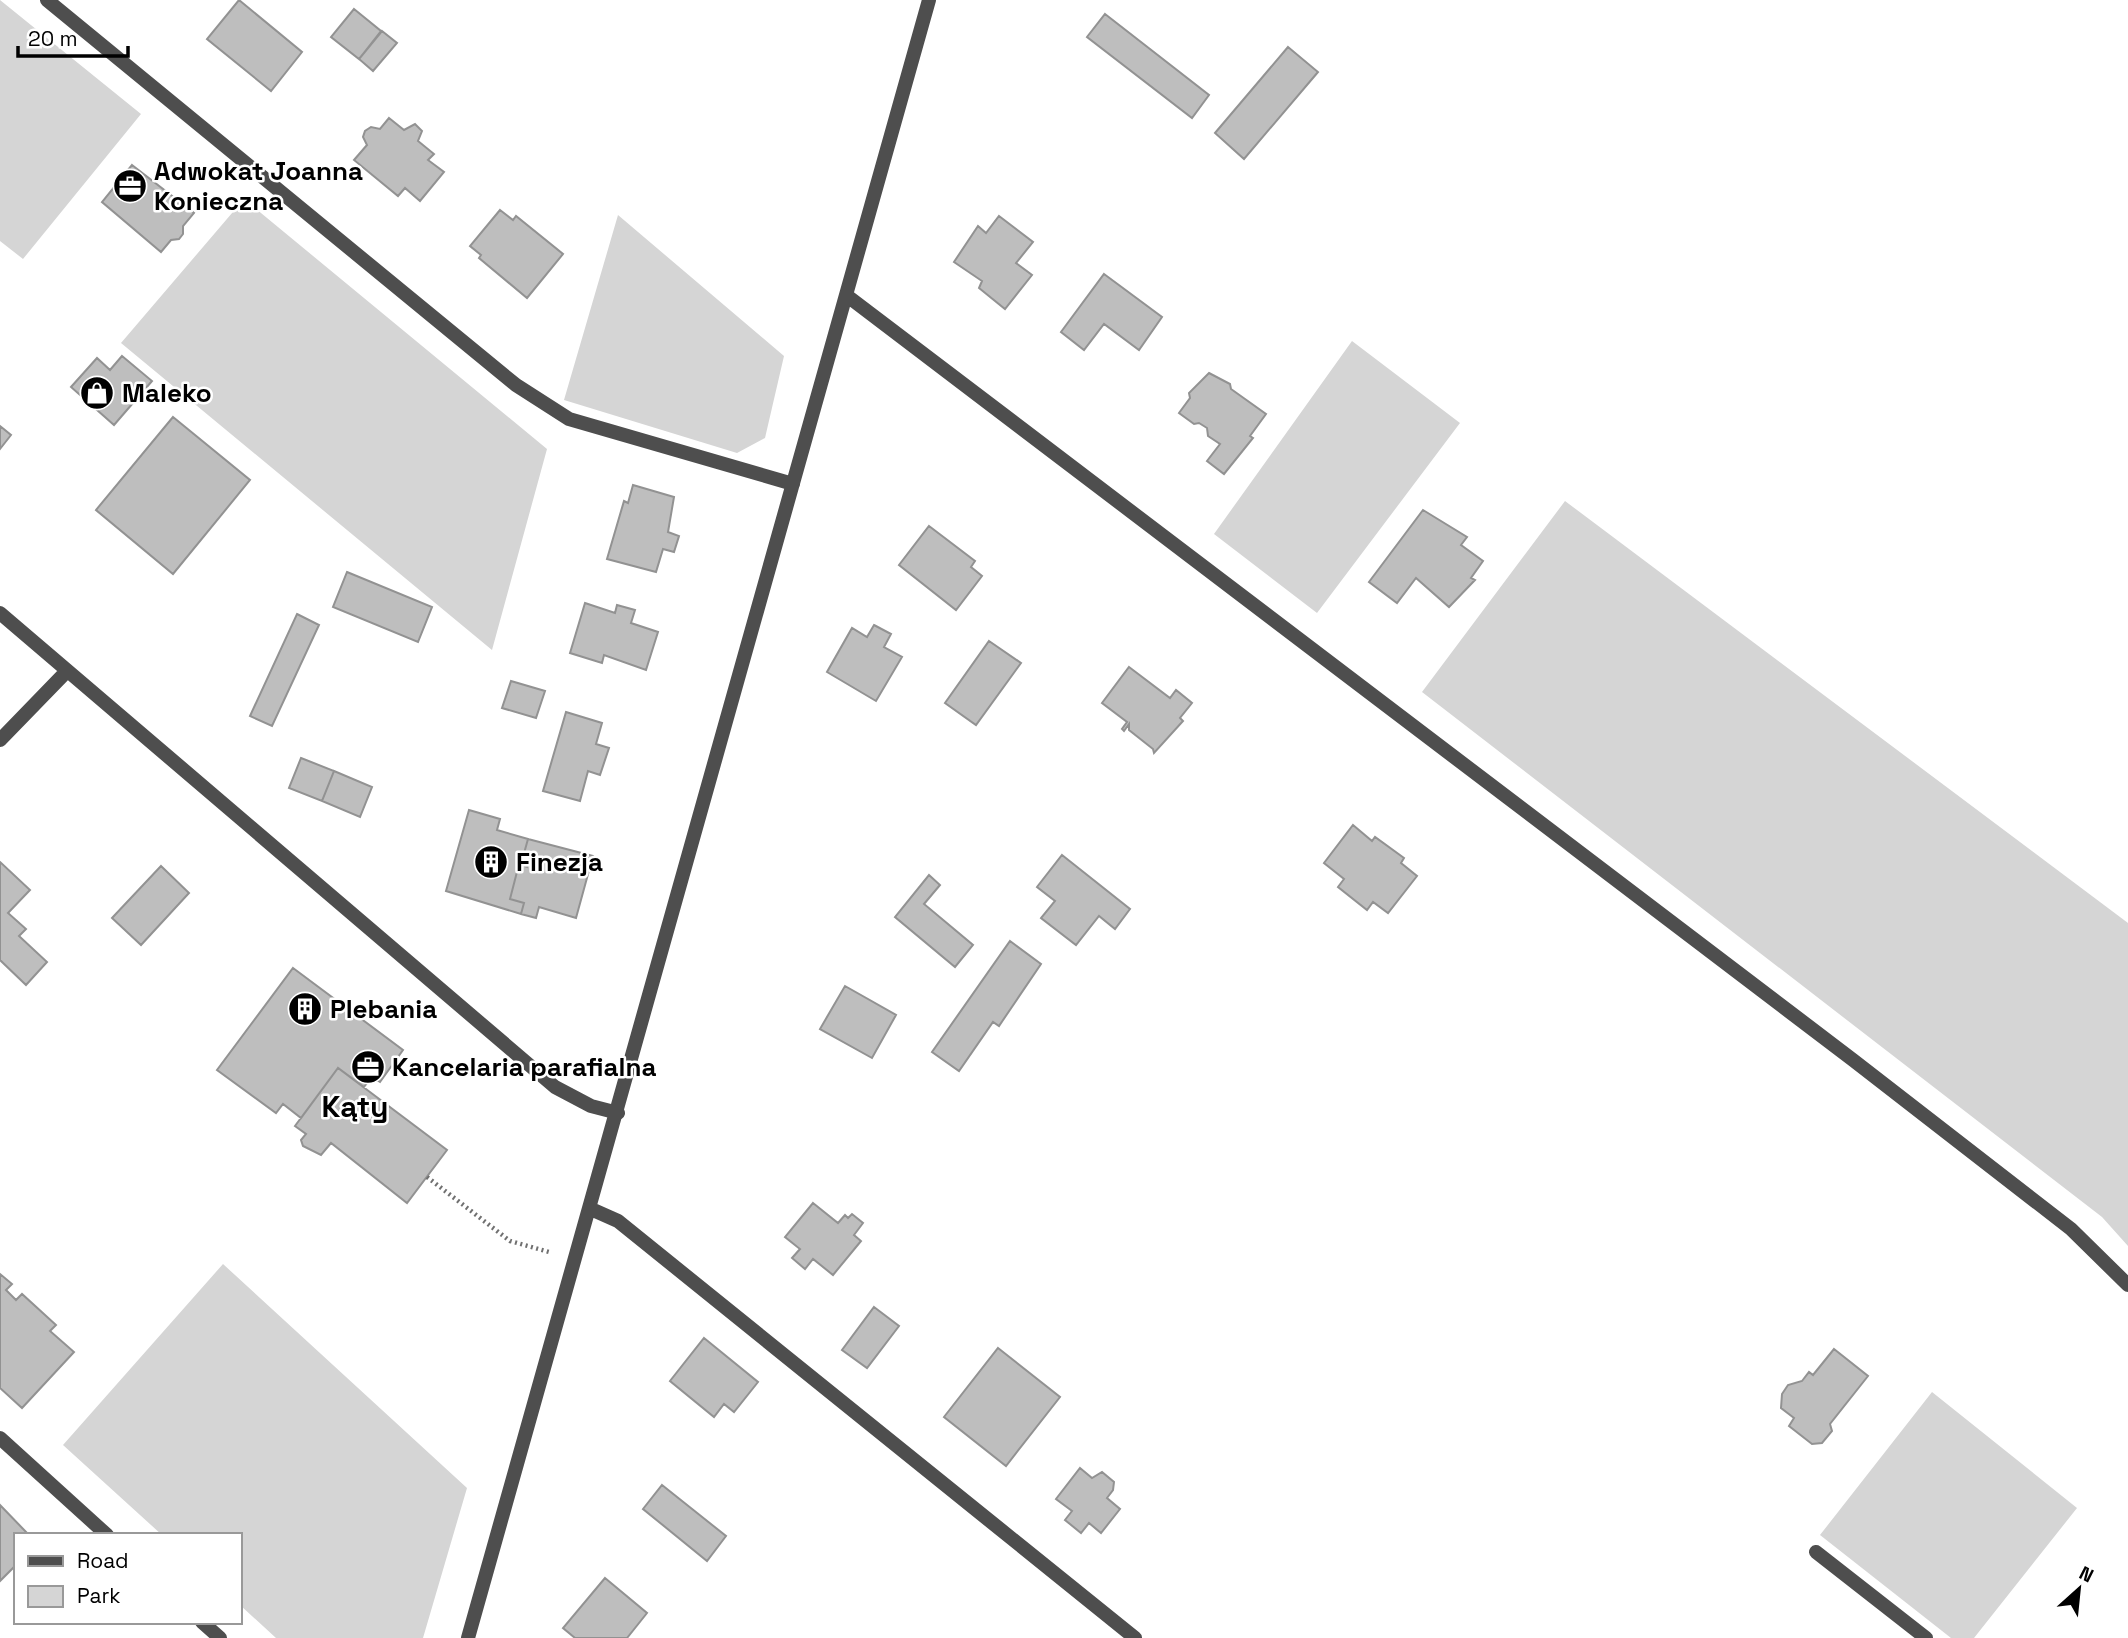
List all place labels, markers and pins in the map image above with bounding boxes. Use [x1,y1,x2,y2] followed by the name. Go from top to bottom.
[154,154,363,218] place label: Adwokat Joanna Konieczna
[111,167,149,205] office icon: Adwokat Joanna Konieczna
[78,374,116,412] shop icon: Maleko
[122,376,212,410] place label: Maleko
[472,843,510,881] building icon: Finezja
[516,845,603,879] place label: Finezja
[286,990,324,1028] building icon: Plebania
[330,992,437,1026] place label: Plebania
[349,1048,387,1086] office icon: Kancelaria parafialna
[392,1050,657,1084] place label: Kancelaria parafialna

